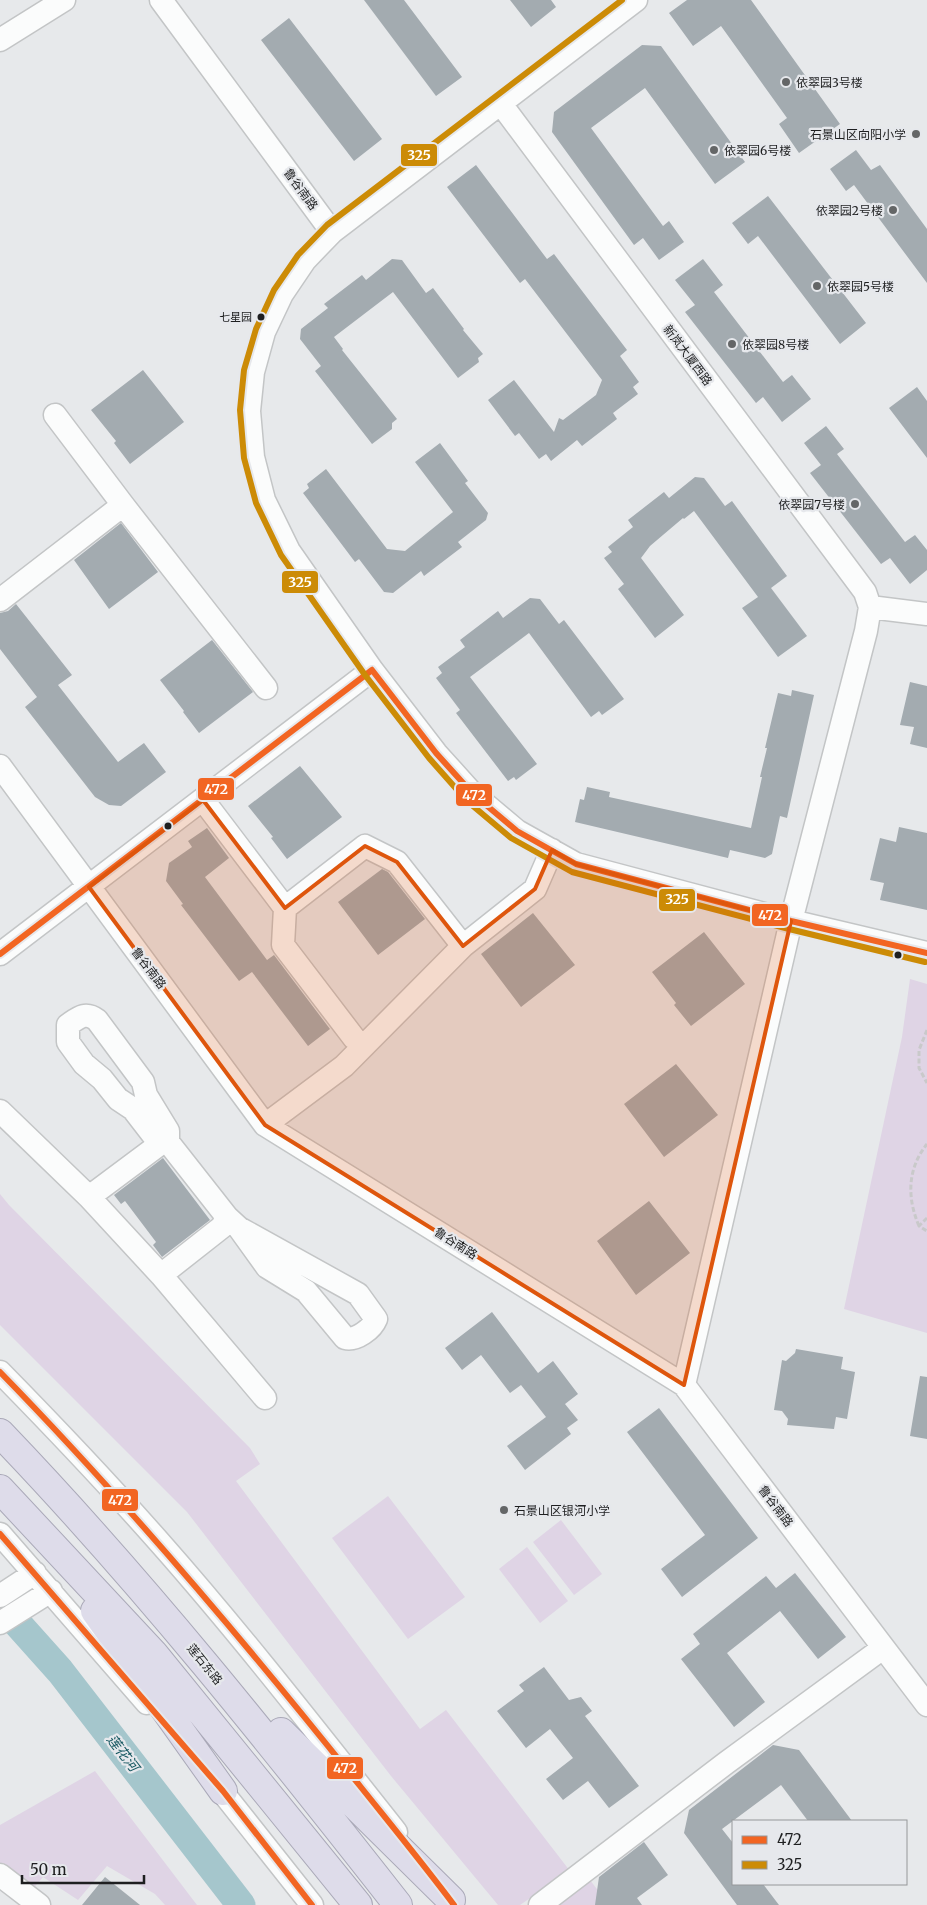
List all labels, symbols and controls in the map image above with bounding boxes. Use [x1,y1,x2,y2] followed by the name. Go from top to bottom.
[796,75,863,90] place label: 依翠园3号楼
[780,76,792,88] marker: 依翠园3号楼
[810,127,906,142] place label: 石景山区向阳小学
[910,128,922,140] marker: 石景山区向阳小学
[400,143,438,167] line badge: 325
[724,143,791,158] place label: 依翠园6号楼
[708,144,720,156] marker: 依翠园6号楼
[407,146,431,164] text: 325
[281,165,321,213] street label: 鲁谷南路
[816,203,883,218] place label: 依翠园2号楼
[887,204,899,216] marker: 依翠园2号楼
[827,279,894,294] place label: 依翠园5号楼
[811,280,823,292] marker: 依翠园5号楼
[219,310,252,324] place label: 七星园
[256,312,266,322] marker: 七星园
[660,322,716,388] street label: 新岚大厦西路
[742,337,809,352] place label: 依翠园8号楼
[726,338,738,350] marker: 依翠园8号楼
[778,497,845,512] place label: 依翠园7号楼
[849,498,861,510] marker: 依翠园7号楼
[281,570,319,594] line badge: 325
[288,573,312,591] text: 325
[197,777,235,801] line badge: 472
[204,780,228,798] text: 472
[455,783,493,807] line badge: 472
[462,786,486,804] text: 472
[163,821,173,831] unlabelled marker
[658,888,696,912] line badge: 325
[665,890,689,908] text: 325
[751,903,789,927] line badge: 472
[758,906,782,924] text: 472
[129,944,169,992] street label: 鲁谷南路
[893,950,903,960] unlabelled marker
[432,1224,480,1262] street label: 鲁谷南路
[756,1482,796,1530] street label: 鲁谷南路
[101,1488,139,1512] line badge: 472
[108,1491,132,1509] text: 472
[514,1503,610,1518] place label: 石景山区银河小学
[498,1504,510,1516] marker: 石景山区银河小学
[184,1641,226,1687] street label: 莲石东路
[103,1731,145,1777] water label: 莲花河
[326,1756,364,1780] line badge: 472
[333,1759,357,1777] text: 472
[732,1820,907,1885] legend
[777,1830,802,1849] text: 472
[22,1852,145,1884] scale bar
[777,1855,802,1874] text: 325
[30,1860,67,1879] text: 50 m

